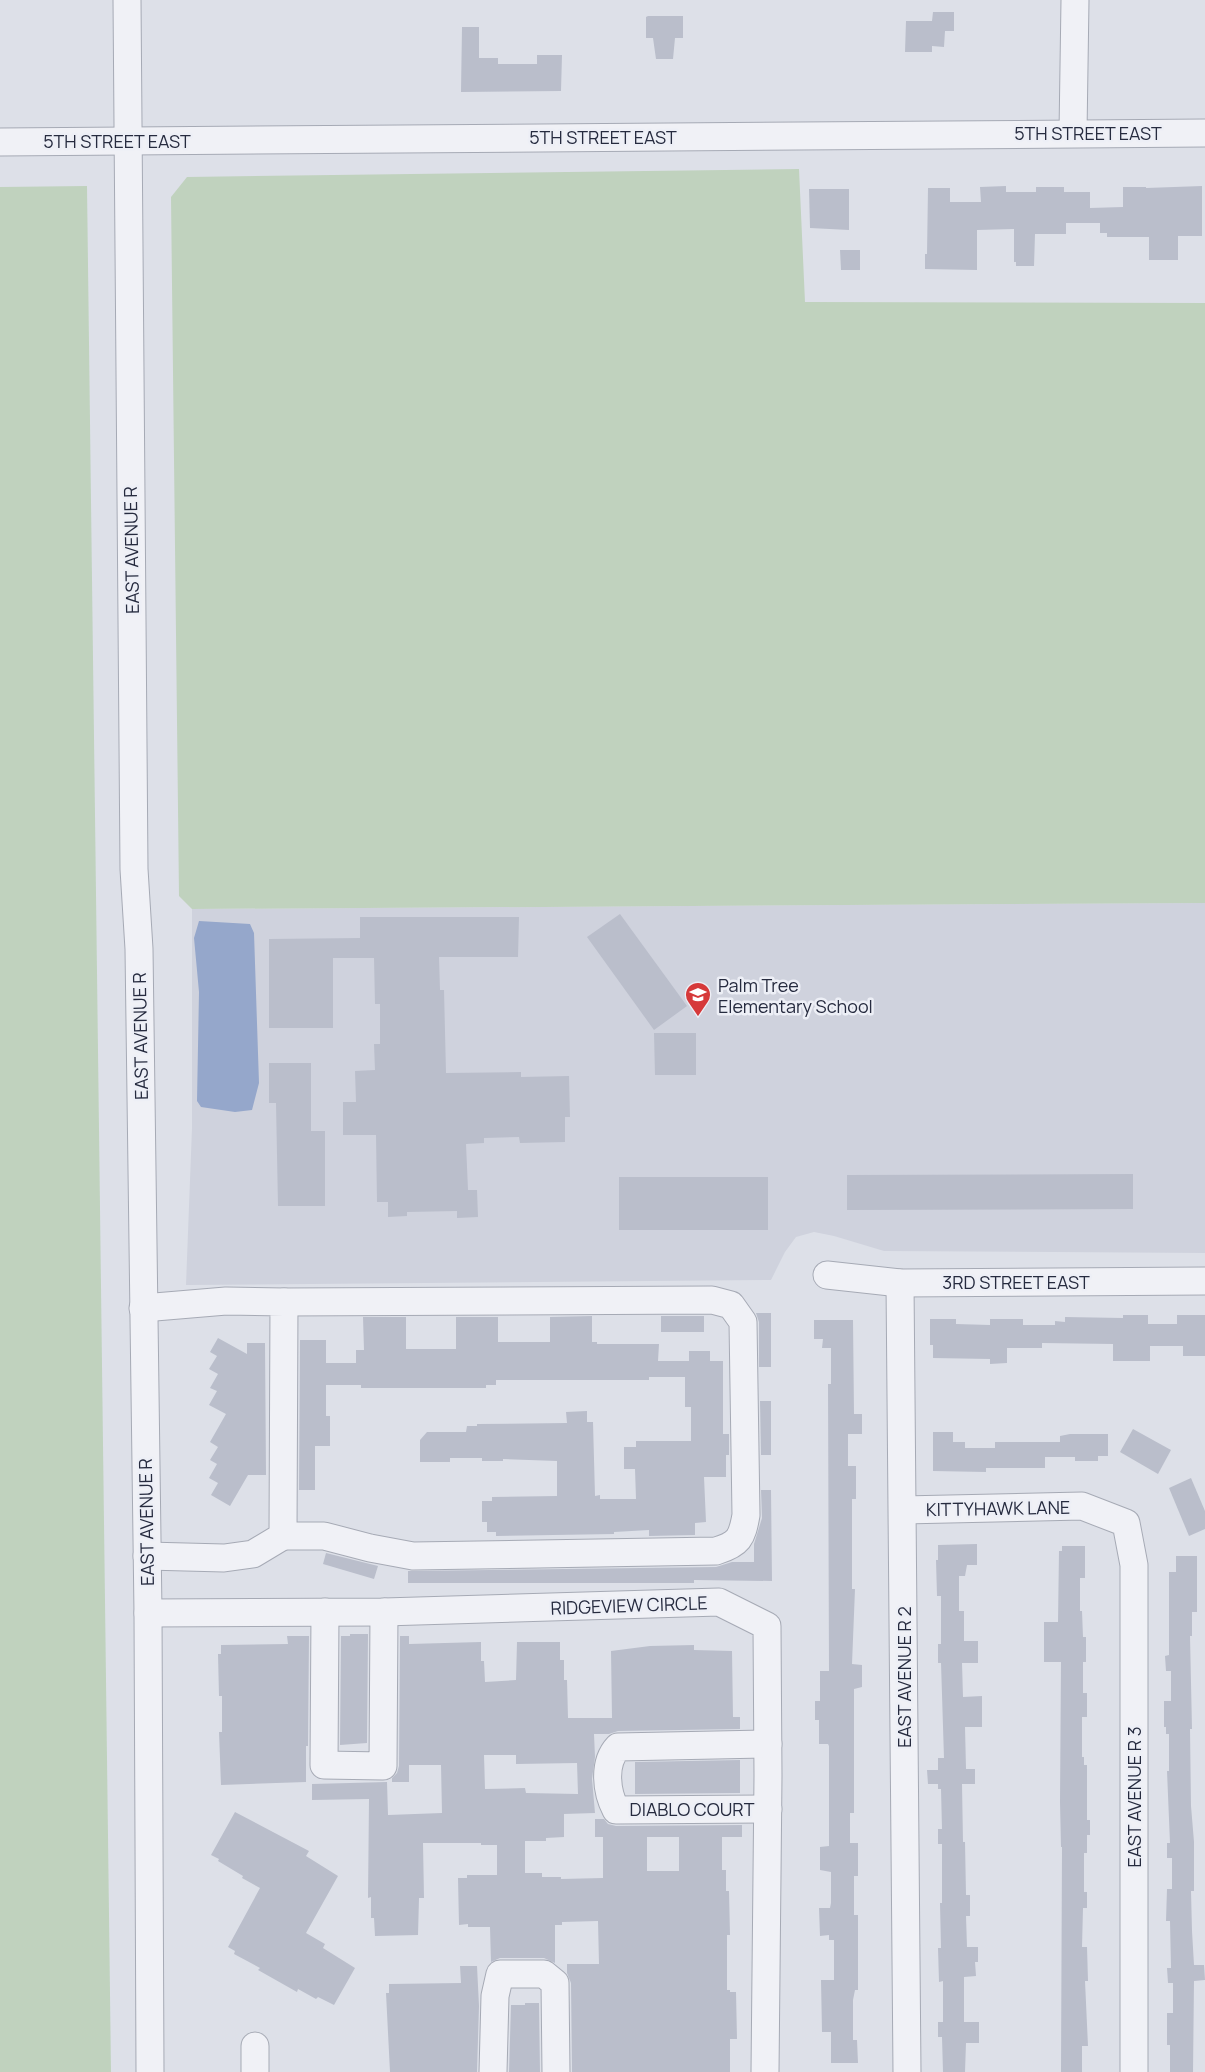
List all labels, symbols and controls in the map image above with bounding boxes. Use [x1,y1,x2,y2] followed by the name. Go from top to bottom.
[1014,121,1162,145] street label: 5TH STREET EAST
[529,125,677,149] street label: 5TH STREET EAST
[43,129,191,153] street label: 5TH STREET EAST
[118,486,144,614] street label: EAST AVENUE R
[127,972,153,1100] street label: EAST AVENUE R
[718,973,873,1018] place label: Palm Tree Elementary School
[683,980,713,1018] school or university icon: Palm Tree Elementary School
[942,1270,1090,1294] street label: 3RD STREET EAST
[133,1458,159,1586] street label: EAST AVENUE R
[926,1495,1070,1521] street label: KITTYHAWK LANE
[550,1590,708,1620] street label: RIDGEVIEW CIRCLE
[892,1606,916,1748] street label: EAST AVENUE R 2
[1122,1726,1146,1868] street label: EAST AVENUE R 3
[630,1797,755,1821] street label: DIABLO COURT

